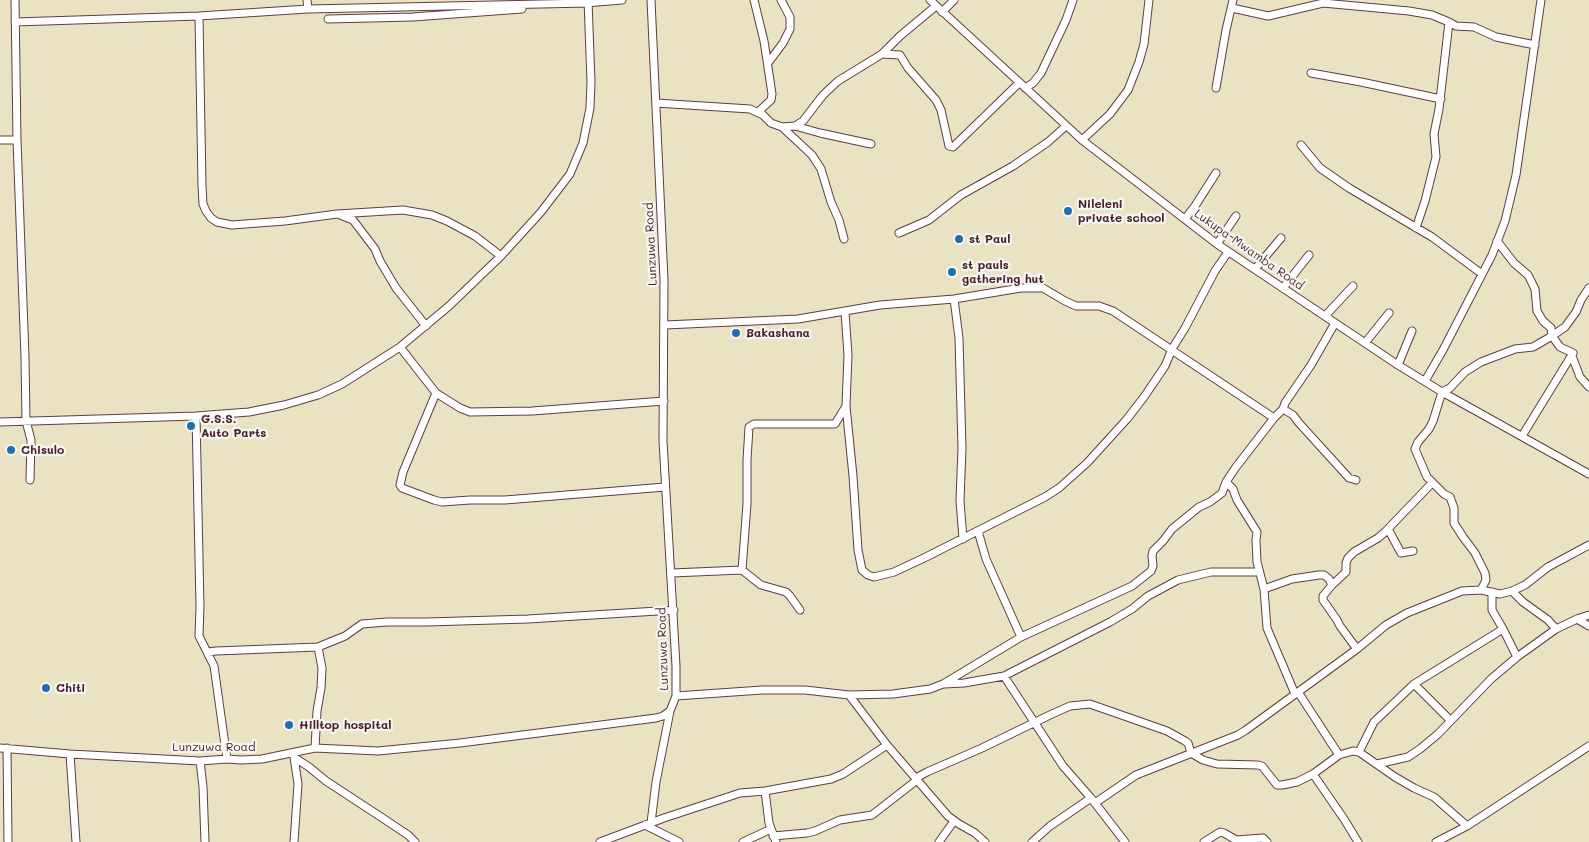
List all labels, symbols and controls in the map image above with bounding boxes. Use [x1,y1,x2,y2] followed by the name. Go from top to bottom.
[1078,197,1165,225] place label: Nileleni private school
[642,202,660,286] street label: Lunzuwa Road
[1062,205,1074,217] marker: Nileleni private school
[1191,207,1307,293] street label: Lukupa-Mwamba Road
[969,232,1010,246] place label: st Paul
[953,233,965,245] marker: st Paul
[962,258,1044,286] place label: st pauls gathering hut
[946,266,958,278] marker: st pauls gathering hut
[746,326,810,340] place label: Bakashana
[730,327,742,339] marker: Bakashana
[201,412,266,440] place label: G.S.S. Auto Parts
[185,420,197,432] marker: G.S.S. Auto Parts
[21,443,64,457] place label: Chisulo
[5,444,17,456] marker: Chisulo
[654,607,672,691] street label: Lunzuwa Road
[56,681,85,695] place label: Chiti
[40,682,52,694] marker: Chiti
[299,718,392,732] place label: Hilltop hospital
[283,719,295,731] marker: Hilltop hospital
[172,740,256,754] street label: Lunzuwa Road

